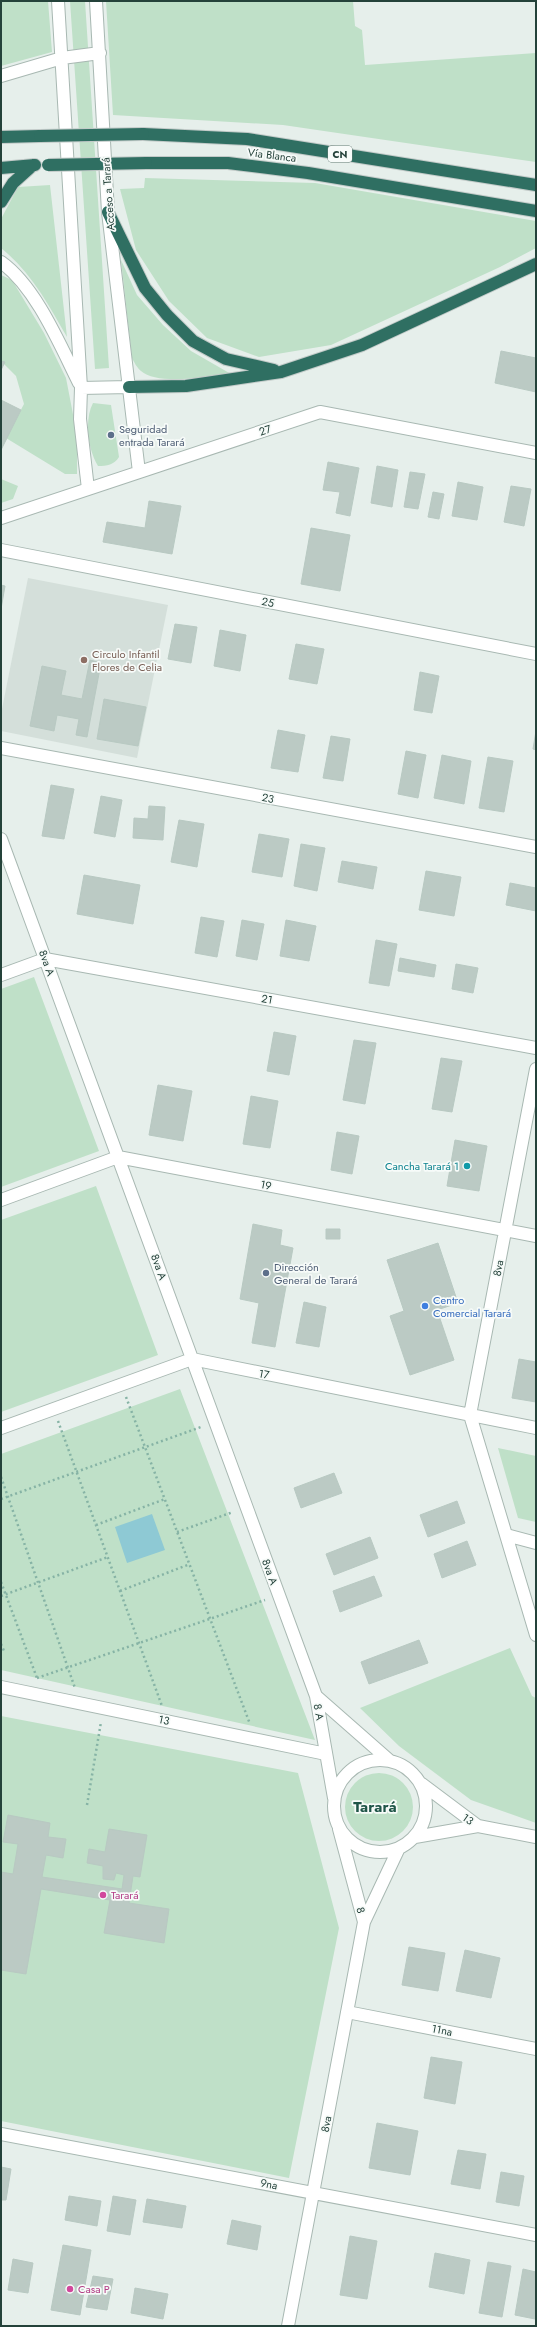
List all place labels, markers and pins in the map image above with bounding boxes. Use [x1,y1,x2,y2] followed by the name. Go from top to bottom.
[119,421,184,450] place label: Seguridad entrada Tarará
[106,430,116,440] marker: Seguridad entrada Tarará
[92,646,162,675] place label: Circulo Infantil Flores de Celia
[79,655,89,665] marker: Circulo Infantil Flores de Celia
[385,1158,459,1174] place label: Cancha Tarará 1
[462,1161,472,1171] marker: Cancha Tarará 1
[274,1259,357,1288] place label: Dirección General de Tarará
[261,1268,271,1278] marker: Dirección General de Tarará
[433,1292,511,1321] place label: Centro Comercial Tarará
[420,1301,430,1311] marker: Centro Comercial Tarará
[111,1887,138,1903] place label: Tarará
[98,1890,108,1900] marker: Tarará
[78,2281,110,2297] place label: Casa P
[65,2284,75,2294] marker: Casa P

